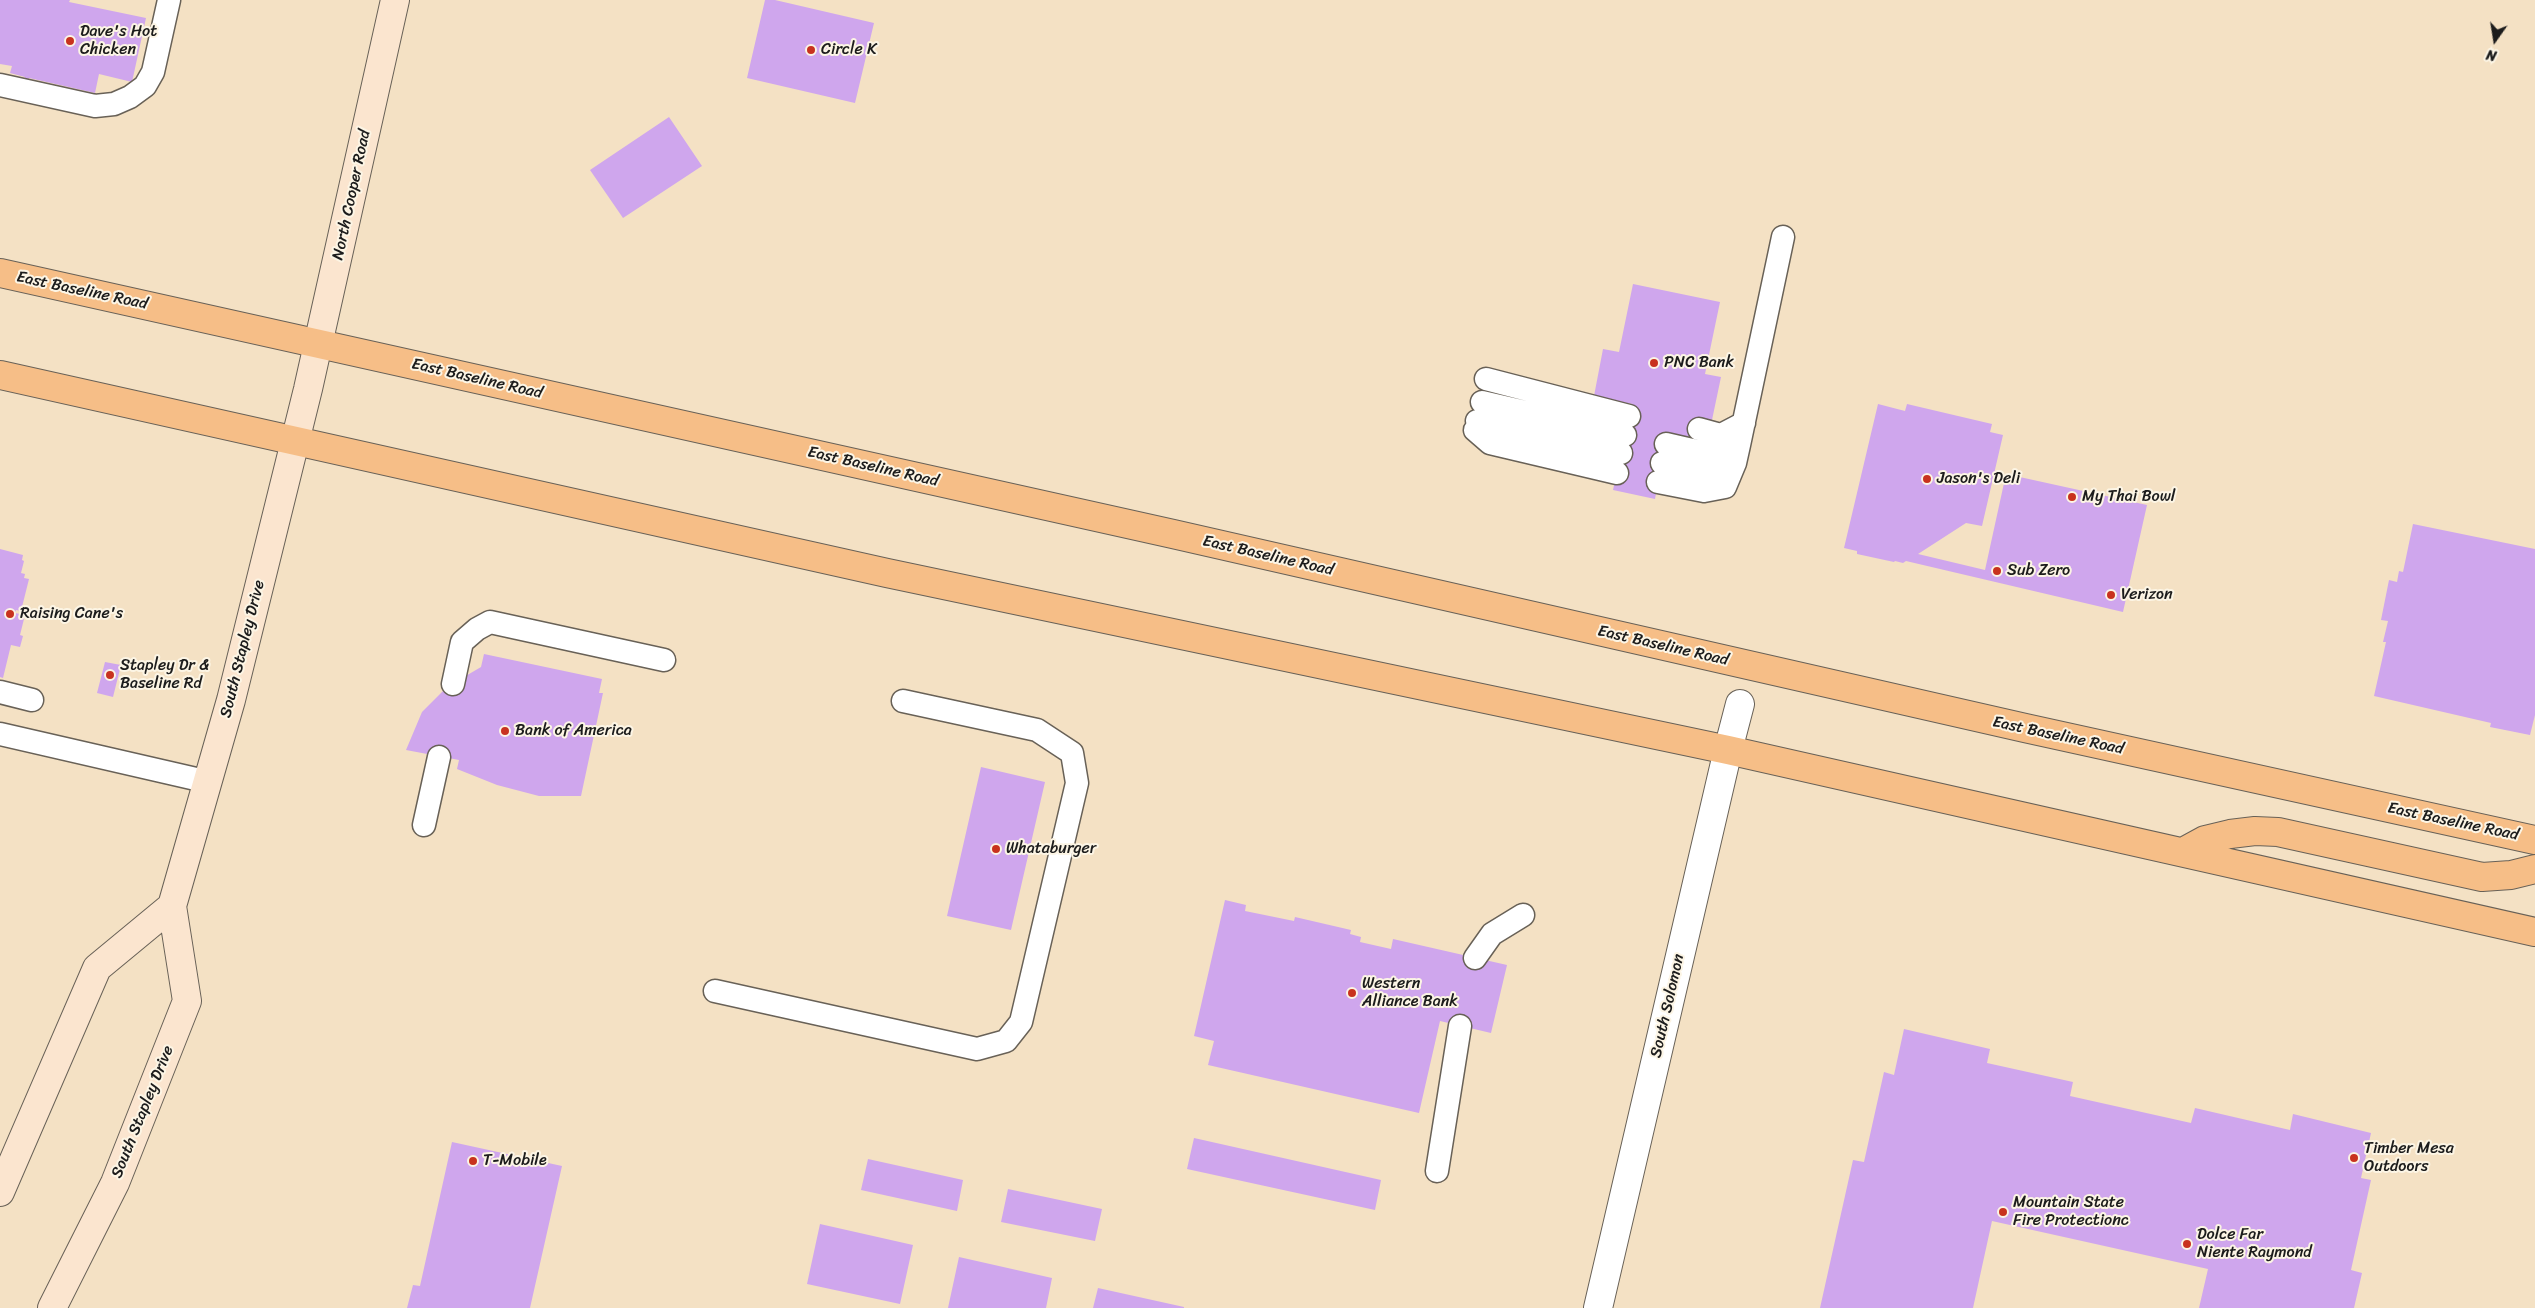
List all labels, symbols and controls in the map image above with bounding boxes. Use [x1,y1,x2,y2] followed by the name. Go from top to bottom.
[2470,15,2520,65] north arrow
[80,22,157,60] place label: Dave's Hot Chicken
[64,35,76,47] marker: Dave's Hot Chicken
[821,40,877,60] place label: Circle K
[2484,42,2499,68] text: N
[805,44,817,56] marker: Circle K
[329,128,375,262] street label: North Cooper Road
[15,268,149,314] street label: East Baseline Road
[1664,353,1734,373] place label: PNC Bank
[410,355,544,403] street label: East Baseline Road
[1648,357,1660,369] marker: PNC Bank
[806,443,940,491] street label: East Baseline Road
[1937,469,2020,489] place label: Jason's Deli
[1921,473,1933,485] marker: Jason's Deli
[2082,487,2175,507] place label: My Thai Bowl
[2066,491,2078,503] marker: My Thai Bowl
[1201,532,1335,580] street label: East Baseline Road
[2007,561,2070,581] place label: Sub Zero
[1991,565,2003,577] marker: Sub Zero
[217,578,269,720] street label: South Stapley Drive
[2121,585,2173,605] place label: Verizon
[2105,589,2117,601] marker: Verizon
[20,604,123,624] place label: Raising Cane's
[4,608,16,620] marker: Raising Cane's
[1596,622,1730,670] street label: East Baseline Road
[120,656,209,694] place label: Stapley Dr & Baseline Rd
[104,669,116,681] marker: Stapley Dr & Baseline Rd
[1991,713,2125,759] street label: East Baseline Road
[515,721,632,741] place label: Bank of America
[499,725,511,737] marker: Bank of America
[2386,799,2520,845] street label: East Baseline Road
[1006,839,1096,859] place label: Whataburger
[990,843,1002,855] marker: Whataburger
[1647,952,1689,1060] street label: South Solomon
[1362,974,1458,1012] place label: Western Alliance Bank
[1346,987,1358,999] marker: Western Alliance Bank
[108,1043,178,1181] street label: South Stapley Drive
[2364,1139,2454,1177] place label: Timber Mesa Outdoors
[483,1151,547,1171] place label: T-Mobile
[2348,1152,2360,1164] marker: Timber Mesa Outdoors
[467,1155,479,1167] marker: T-Mobile
[2013,1193,2129,1231] place label: Mountain State Fire Protectionc
[1997,1206,2009,1218] marker: Mountain State Fire Protectionc
[2197,1225,2312,1263] place label: Dolce Far Niente Raymond
[2181,1238,2193,1250] marker: Dolce Far Niente Raymond

